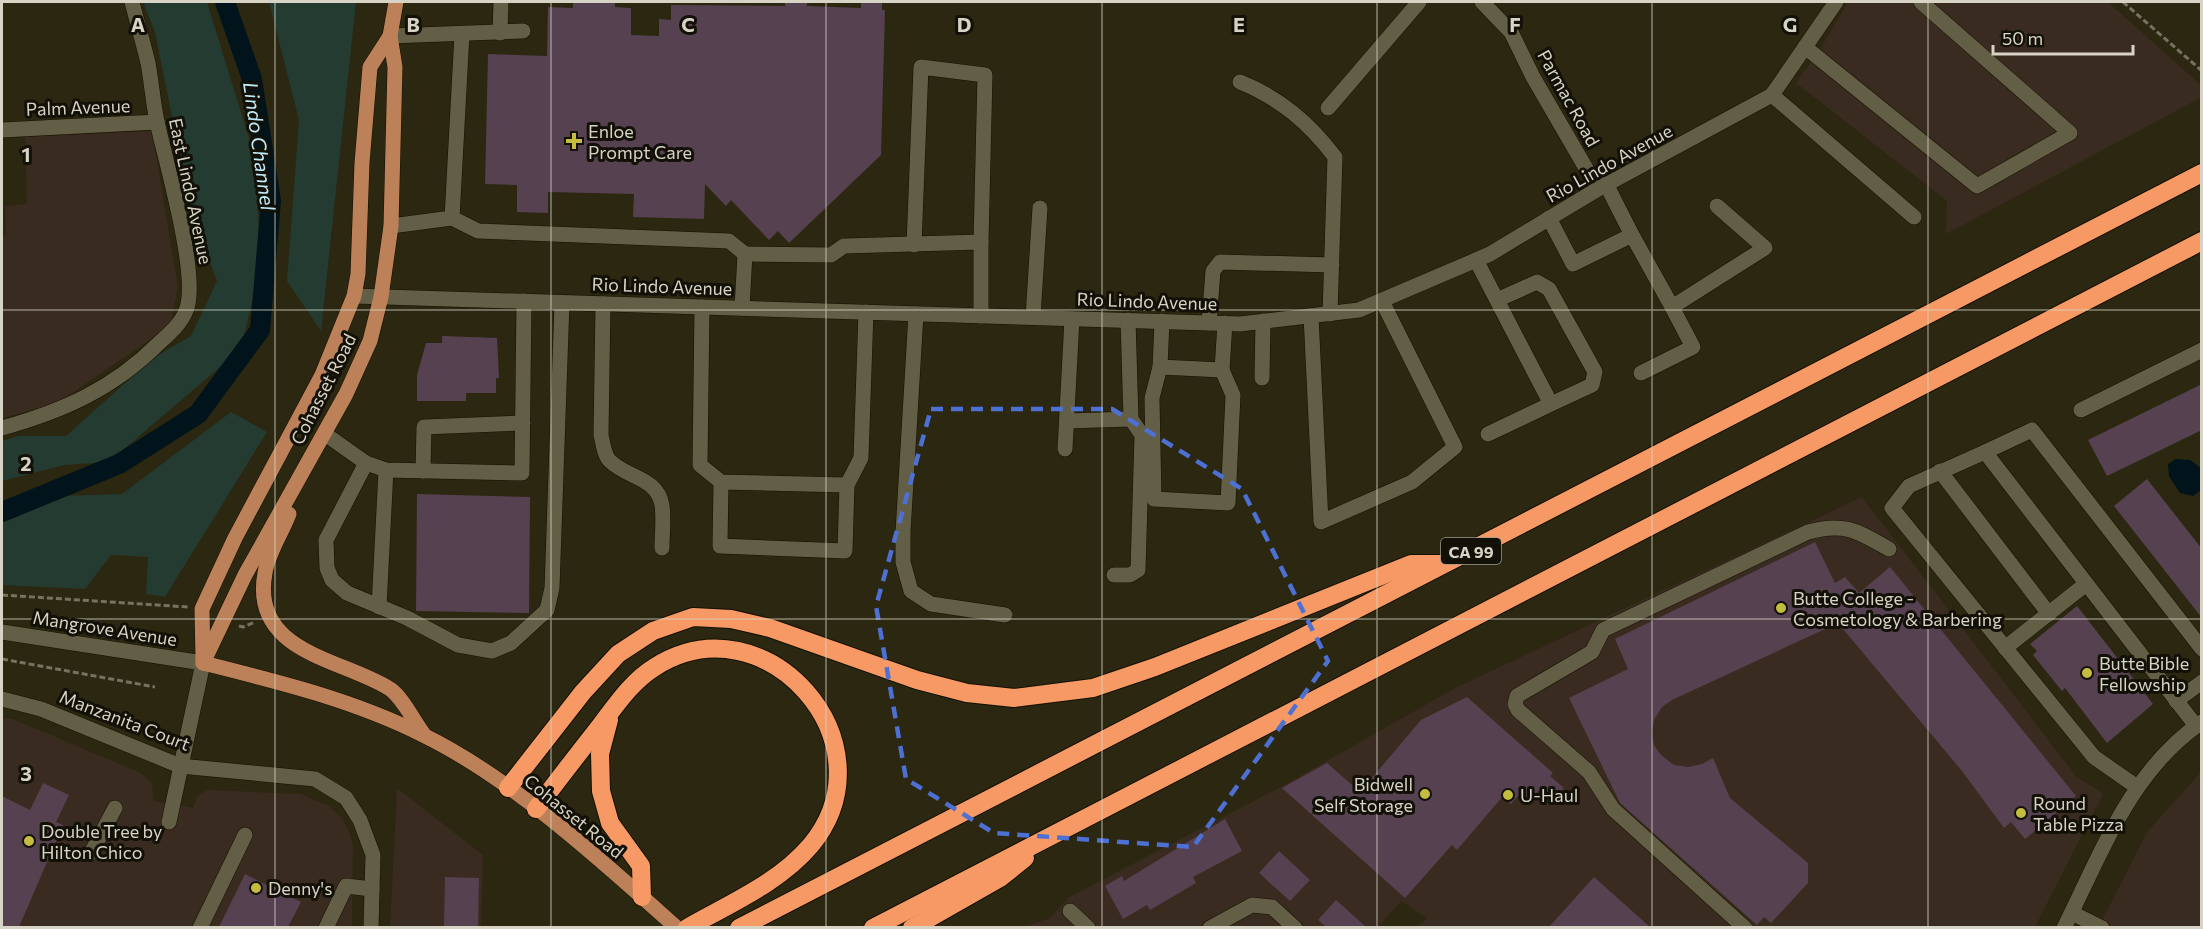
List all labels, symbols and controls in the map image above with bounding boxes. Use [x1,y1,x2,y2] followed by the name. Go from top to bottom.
[131,12,145,36] text: A
[406,12,420,36] text: B
[681,12,695,36] text: C
[957,12,971,36] text: D
[1233,12,1245,36] text: E
[1509,12,1521,36] text: F
[1783,12,1797,36] text: G
[1993,18,2132,56] scale bar
[2002,27,2043,49] text: 50 m
[1533,46,1605,150] street label: Parmac Road
[239,80,281,213] water label: Lindo Channel
[25,94,131,120] street label: Palm Avenue
[165,116,217,266] street label: East Lindo Avenue
[1542,119,1676,207] street label: Rio Lindo Avenue
[588,120,692,163] place label: Enloe Prompt Care
[565,132,583,150] marker: Enloe Prompt Care
[21,142,31,166] text: 1
[591,273,733,299] street label: Rio Lindo Avenue
[1076,288,1218,314] street label: Rio Lindo Avenue
[286,330,360,448] street label: Cohasset Road
[20,451,32,475] text: 2
[1441,538,1501,564] road number: CA 99
[1793,587,2002,630] place label: Butte College - Cosmetology & Barbering
[1774,601,1788,615] marker: Butte College - Cosmetology & Barbering
[31,606,179,650] street label: Mangrove Avenue
[2099,652,2189,695] place label: Butte Bible Fellowship
[2080,666,2094,680] marker: Butte Bible Fellowship
[57,685,193,755] street label: Manzanita Court
[20,761,32,785] text: 3
[520,769,628,863] street label: Cohasset Road
[1314,773,1413,816] place label: Bidwell Self Storage
[1520,784,1578,806] place label: U-Haul
[1418,787,1432,801] marker: Bidwell Self Storage
[1501,788,1515,802] marker: U-Haul
[2033,792,2124,835] place label: Round Table Pizza
[2014,806,2028,820] marker: Round Table Pizza
[41,820,162,863] place label: Double Tree by Hilton Chico
[22,834,36,848] marker: Double Tree by Hilton Chico
[268,877,332,899] place label: Denny's
[249,881,263,895] marker: Denny's

